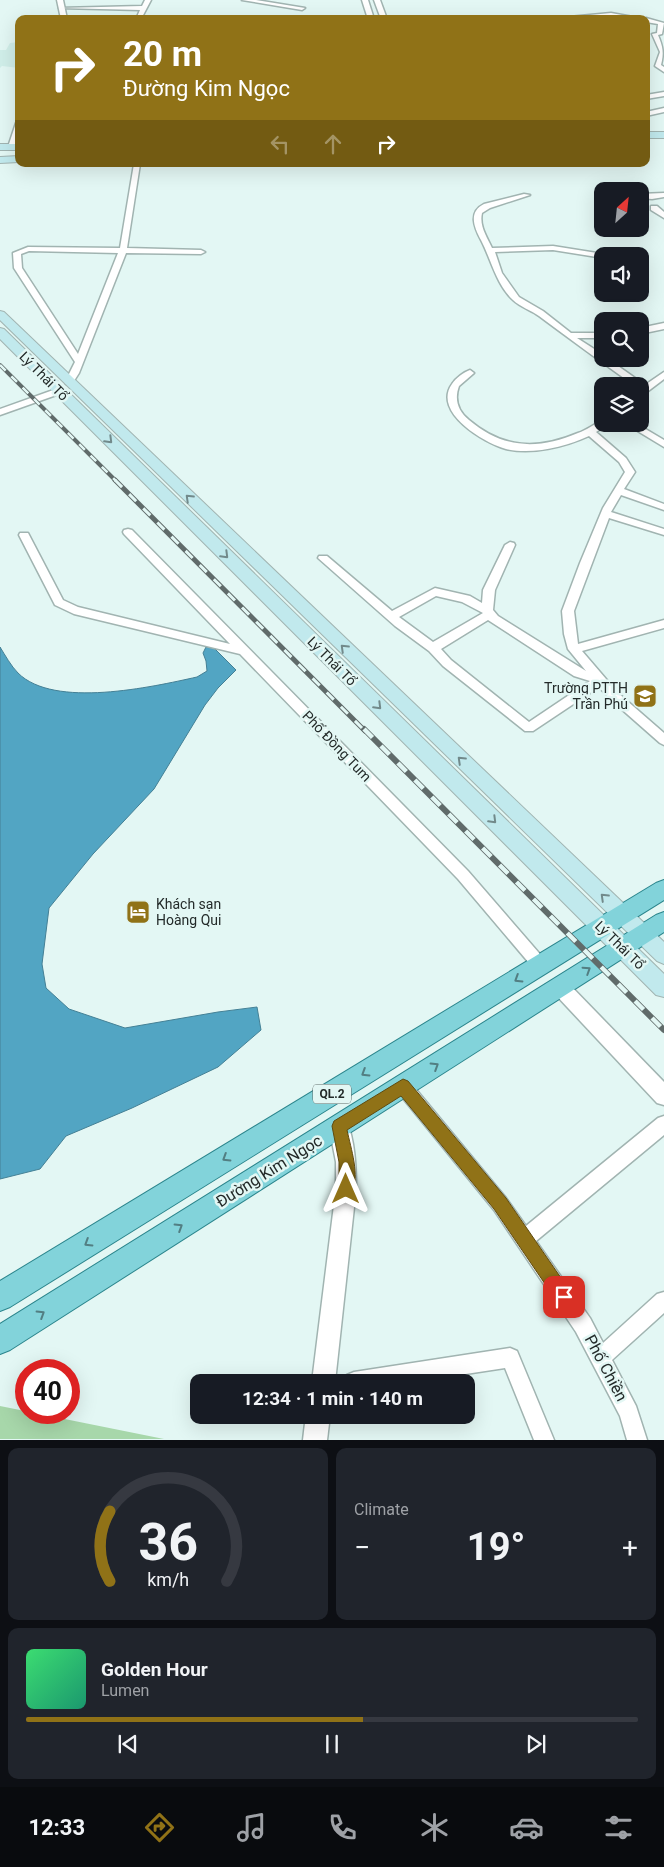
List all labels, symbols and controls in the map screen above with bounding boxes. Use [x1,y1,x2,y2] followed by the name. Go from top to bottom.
[123,34,202,75] text: 20 m
[40,35,105,100] icon: right
[123,76,290,101] text: Đường Kim Ngọc
[266,130,294,158] icon: left
[319,130,347,158] icon: ahead
[372,130,400,158] icon: right
[594,182,649,238] north arrow
[594,182,649,432] map controls
[594,247,649,302] button: sound
[594,312,649,367] button: search
[16,348,72,404] street label: Lý Thái Tổ
[594,377,649,432] button: layers
[103,435,112,444] one-way arrow
[186,495,195,504] one-way arrow
[219,549,228,558] one-way arrow
[304,633,360,689] street label: Lý Thái Tổ
[341,645,350,654] one-way arrow
[544,680,628,712] place label: Trường PTTH Trần Phú
[632,683,658,709] school or university icon: Trường PTTH Trần Phú
[372,700,381,709] one-way arrow
[299,707,375,785] street label: Phố Đồng Tum
[458,757,467,766] one-way arrow
[487,814,496,823] one-way arrow
[600,894,609,903] one-way arrow
[156,896,221,928] place label: Khách sạn Hoàng Qui
[125,899,151,925] hotel icon: Khách sạn Hoàng Qui
[592,918,648,972] street label: Lý Thái Tổ
[581,966,590,976] one-way arrow
[515,972,524,982] one-way arrow
[429,1063,438,1072] one-way arrow
[361,1067,370,1077] one-way arrow
[313,1084,351,1104] road number: QL.2
[212,1131,326,1211] street label: Đường Kim Ngọc
[223,1152,232,1162] one-way arrow
[319,1162,371,1214] position arrow
[173,1224,182,1234] one-way arrow
[84,1237,93,1247] one-way arrow
[543,1276,585,1318] pin
[550,1283,578,1311] icon: arrive
[36,1311,45,1320] one-way arrow
[581,1332,631,1404] street label: Phố Chiền
[15,1359,80,1424] speed limit sign: 40
[242,1387,423,1410] text: 12:34 · 1 min · 140 m
[354,1500,409,1519] text: Climate
[138,1512,198,1573] text: 36
[467,1525,525,1569] text: 19°
[354,1531,370,1564] text: −
[622,1531,638,1564] text: +
[147,1569,189,1590] text: km/h
[101,1658,208,1681] text: Golden Hour
[101,1681,149,1700] text: Lumen
[114,1730,142,1758] icon: previous
[318,1730,346,1758] icon: pause
[522,1730,550,1758] icon: next
[142,1810,177,1845] icon: directions
[234,1810,269,1845] icon: music
[325,1810,360,1845] icon: phone
[417,1810,452,1845] icon: climate
[509,1810,544,1845] icon: car
[601,1810,636,1845] icon: filters
[28,1815,85,1840] text: 12:33

